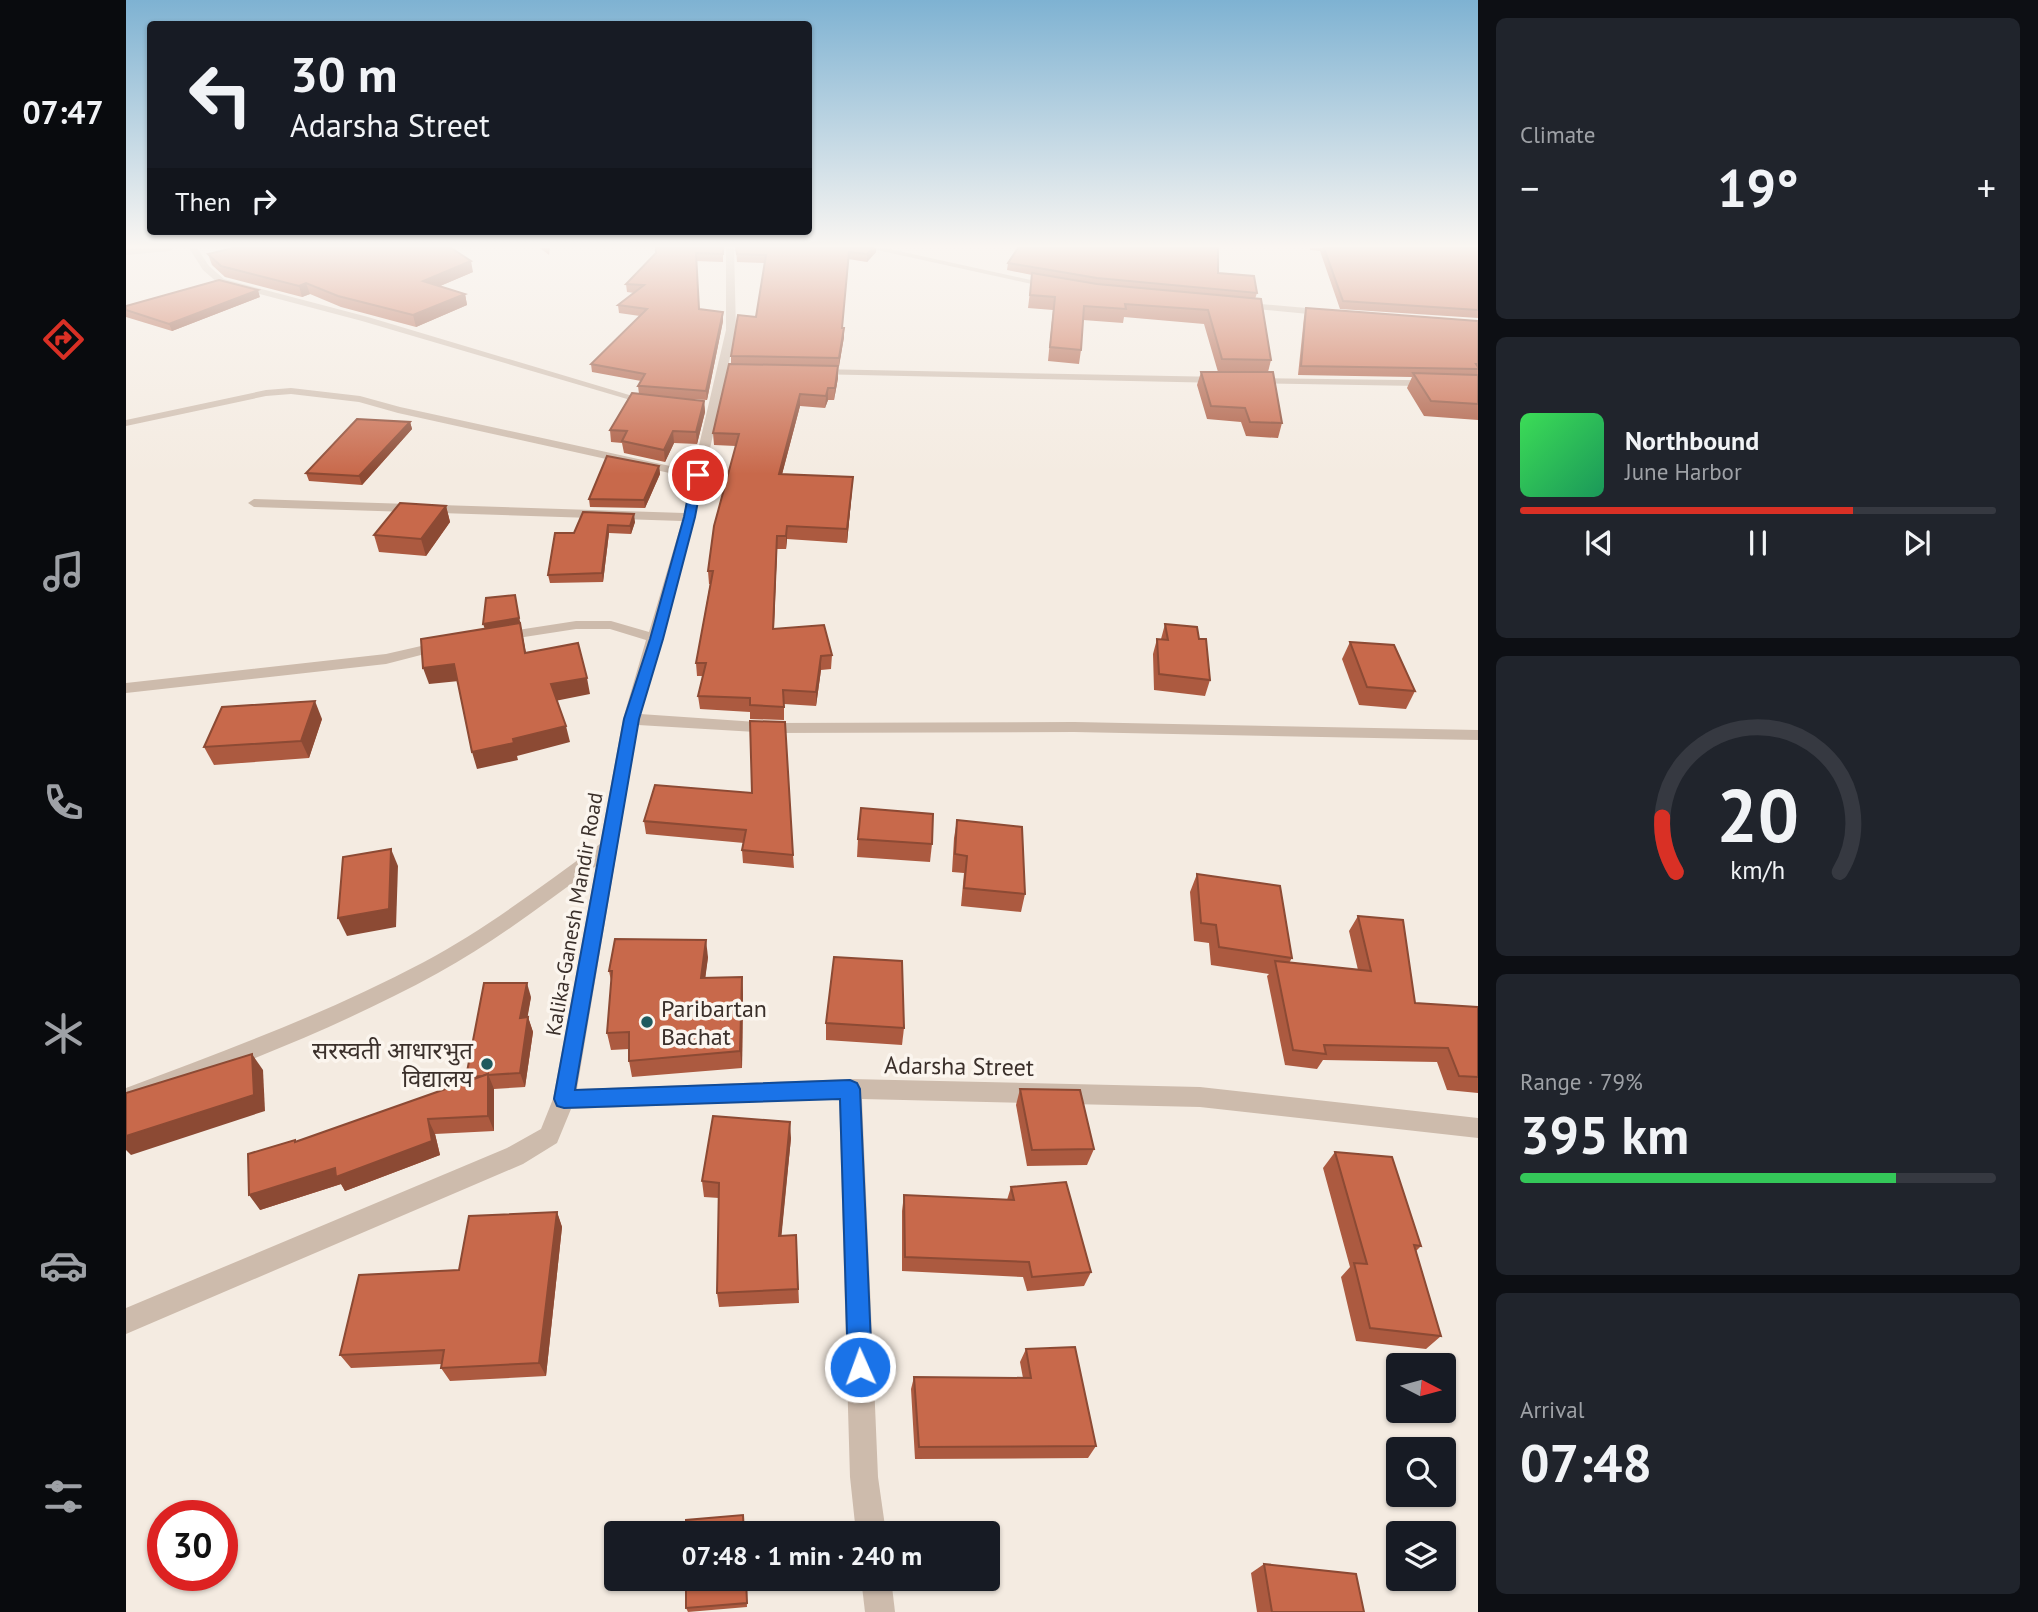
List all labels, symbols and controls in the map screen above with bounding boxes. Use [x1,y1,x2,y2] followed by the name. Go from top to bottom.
[290,42,397,106] text: 30 m
[175,49,266,140] icon: left
[22,91,104,133] text: 07:47
[290,104,490,146] text: Adarsha Street
[1520,120,1595,149] text: Climate
[1717,154,1799,221] text: 19°
[1520,163,1539,212] text: −
[1977,163,1996,212] text: +
[245,182,283,220] icon: right
[175,185,231,218] text: Then
[39,315,88,364] icon: directions
[1625,424,1759,457] text: Northbound
[668,445,728,505] pin
[679,456,717,494] icon: arrive
[1625,457,1742,486] text: June Harbor
[1580,524,1618,562] icon: previous
[1739,524,1777,562] icon: pause
[1898,524,1936,562] icon: next
[39,547,88,596] icon: music
[1717,768,1799,862] text: 20
[39,778,88,827] icon: phone
[539,790,609,1038] street label: Kalika-Ganesh Mandir Road
[1731,854,1785,886] text: km/h
[661,993,767,1052] place label: Paribartan Bachat
[39,1009,88,1058] icon: climate
[639,1014,655,1030] marker: Paribartan Bachat
[312,1035,474,1094] place label: सरस्वती आधारभुत विद्यालय
[884,1049,1034,1083] street label: Adarsha Street
[479,1056,495,1072] marker: सरस्वती आधारभुत विद्यालय
[1520,1067,1643,1096] text: Range · 79%
[1520,1101,1689,1168] text: 395 km
[39,1241,88,1290] icon: car
[823,1330,897,1404] position arrow
[1386,1353,1456,1423] north arrow
[1386,1353,1456,1591] map controls
[1520,1395,1584,1424] text: Arrival
[1520,1429,1652,1496] text: 07:48
[1386,1437,1456,1507] button: search
[39,1472,88,1521] icon: filters
[147,1500,238,1591] speed limit sign: 30
[1386,1521,1456,1591] button: layers
[682,1539,922,1572] text: 07:48 · 1 min · 240 m

